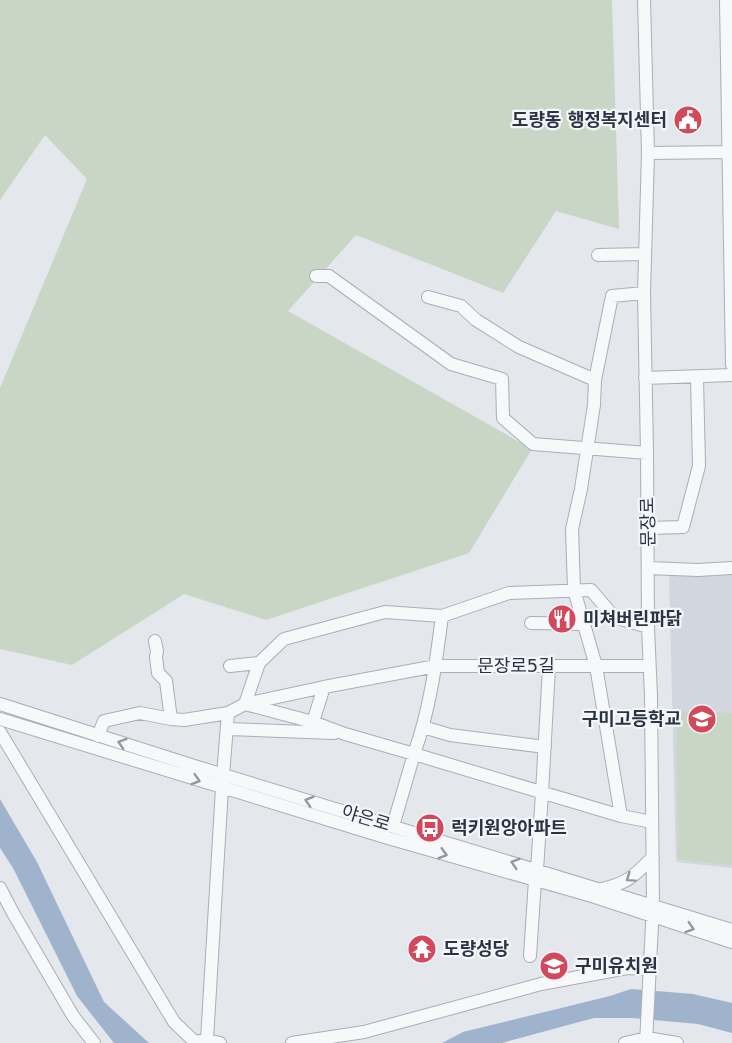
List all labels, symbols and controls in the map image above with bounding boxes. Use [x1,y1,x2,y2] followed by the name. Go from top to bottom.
[672,104,704,136] public building icon: 도량동 행정복지센터
[512,109,667,130] place label: 도량동 행정복지센터
[637,497,658,547] street label: 문장로
[546,603,578,635] restaurant icon: 미쳐버린파닭
[583,608,682,629] place label: 미쳐버린파닭
[477,655,555,676] street label: 문장로5길
[686,703,718,735] school or university icon: 구미고등학교
[582,708,681,729] place label: 구미고등학교
[117,738,128,750] one-way arrow
[190,773,201,785] one-way arrow
[304,796,315,808] one-way arrow
[339,800,393,835] street label: 야은로
[414,812,446,844] bus stop icon: 럭키원앙아파트
[451,817,567,838] place label: 럭키원앙아파트
[437,847,448,859] one-way arrow
[510,858,521,870] one-way arrow
[625,871,636,882] one-way arrow
[684,921,695,934] one-way arrow
[406,933,438,965] temple icon: 도량성당
[443,938,509,959] place label: 도량성당
[538,950,570,982] school or university icon: 구미유치원
[575,955,658,976] place label: 구미유치원

